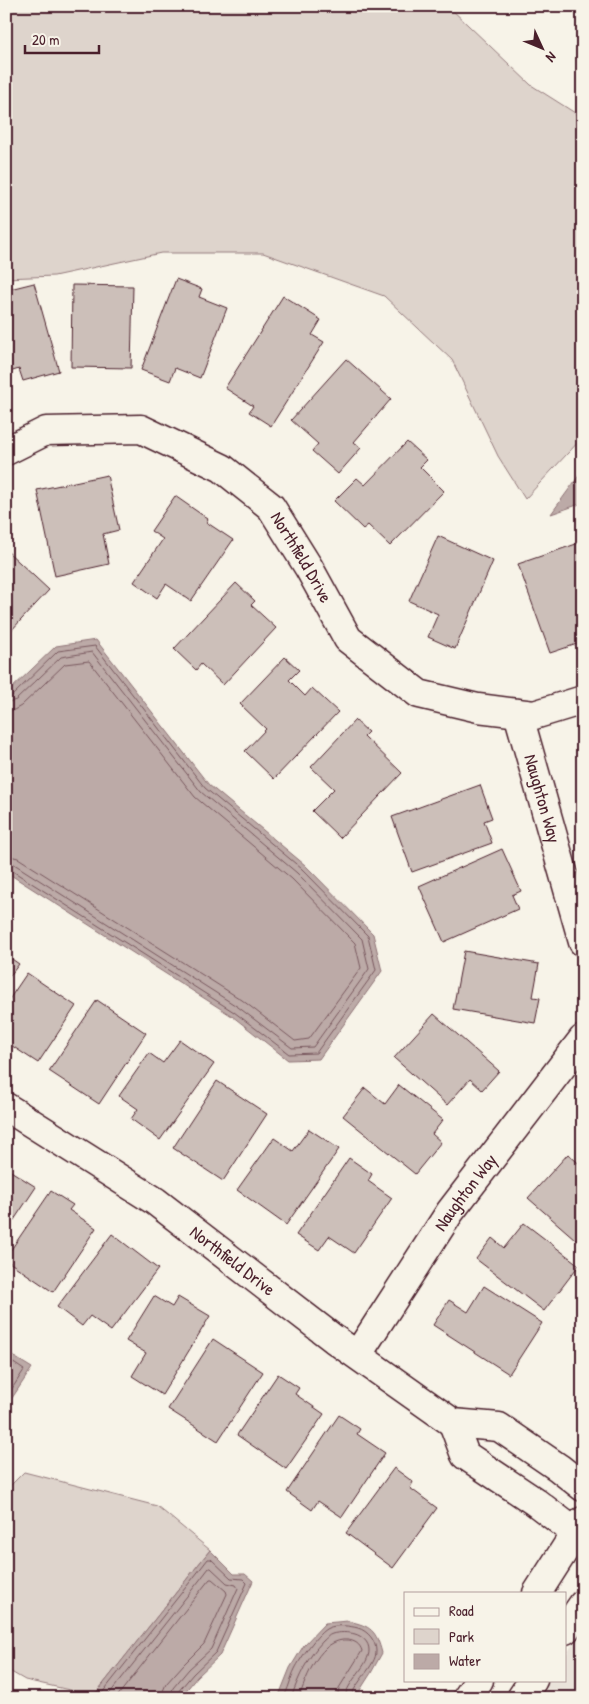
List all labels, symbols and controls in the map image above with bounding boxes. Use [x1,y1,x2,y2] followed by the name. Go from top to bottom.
[25,22,99,54] scale bar
[516,22,566,72] north arrow
[32,29,59,50] text: 20 m
[542,48,561,67] text: N
[265,507,339,607] street label: Northfield Drive
[518,751,567,846] street label: Naughton Way
[428,1148,503,1236] street label: Naughton Way
[185,1219,281,1301] street label: Northfield Drive
[404,1592,566,1682] legend
[449,1600,474,1621] text: Road
[449,1626,474,1647] text: Park
[449,1650,481,1671] text: Water

